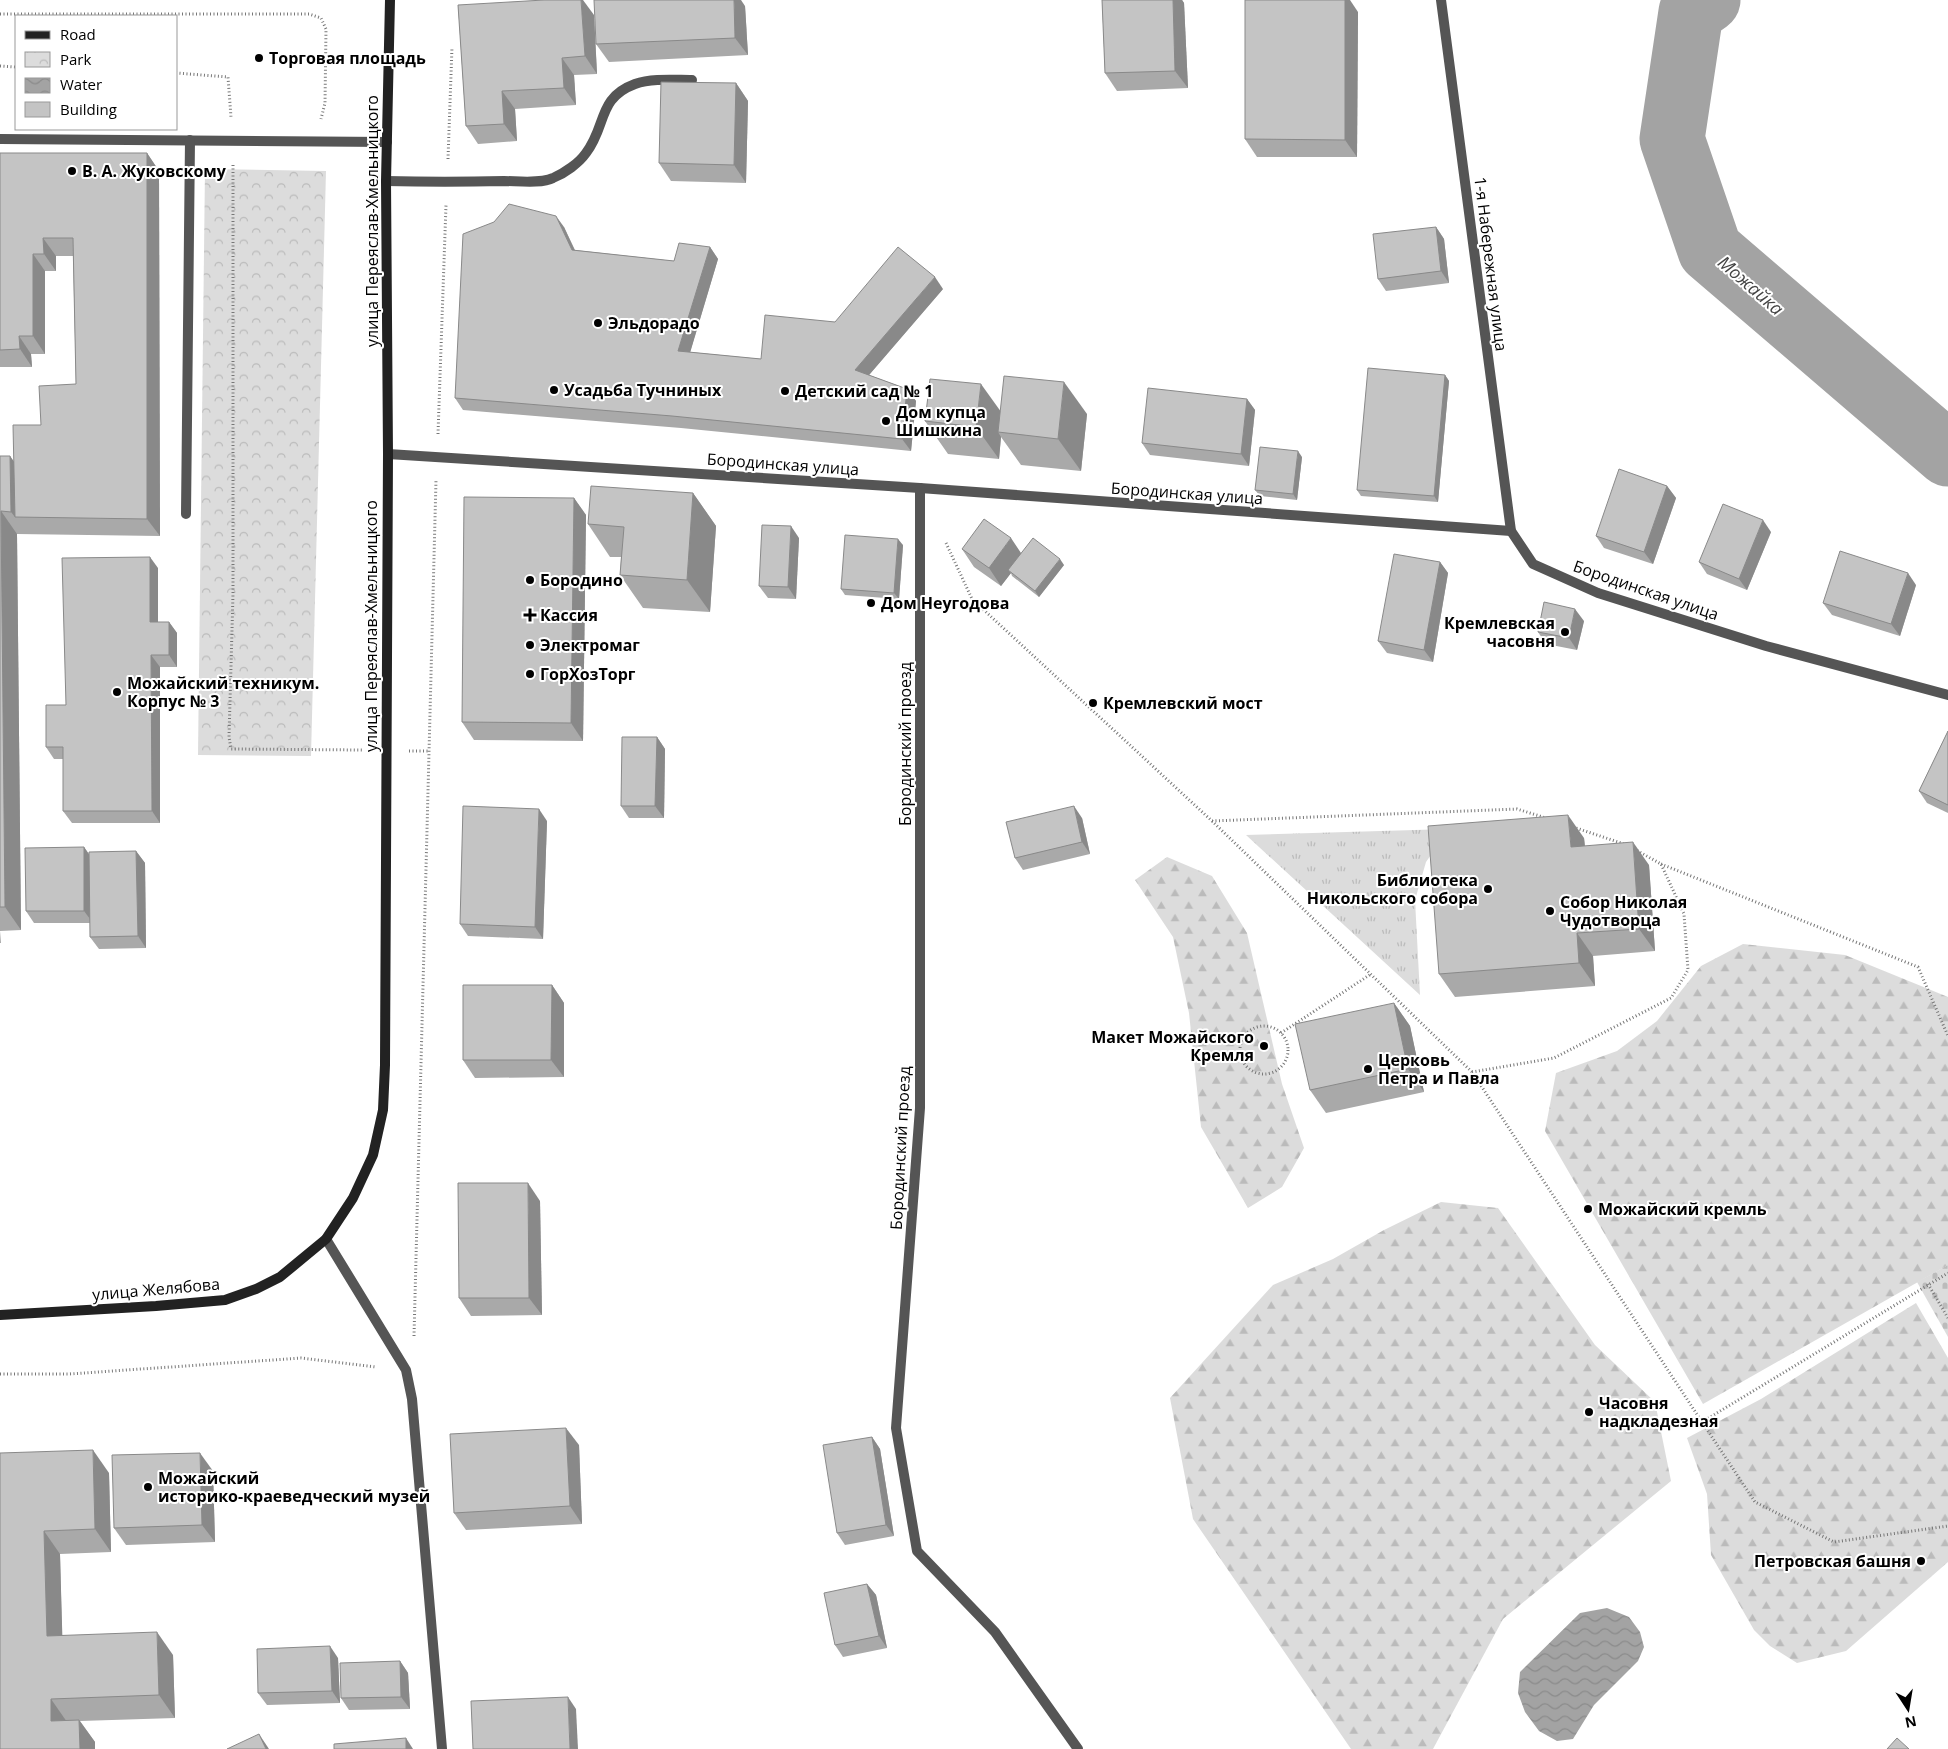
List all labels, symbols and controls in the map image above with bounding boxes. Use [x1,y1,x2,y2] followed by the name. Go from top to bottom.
[15,15,178,130] legend
[60,24,96,44] text: Road
[269,47,426,69] place label: Торговая площадь
[60,49,91,69] text: Park
[253,52,265,64] marker: Торговая площадь
[60,74,102,94] text: Water
[361,95,383,347] street label: улица Переяслав-Хмельницкого
[60,99,117,119] text: Building
[82,160,227,182] place label: В. А. Жуковскому
[66,165,78,177] marker: В. А. Жуковскому
[1469,176,1513,352] street label: 1-я Набережная улица
[1713,250,1789,320] water label: Можайка
[608,312,700,334] place label: Эльдорадо
[592,317,604,329] marker: Эльдорадо
[564,379,722,401] place label: Усадьба Тучниных
[795,380,933,402] place label: Детский сад № 1
[548,384,560,396] marker: Усадьба Тучниных
[779,385,791,397] marker: Детский сад № 1
[896,401,986,441] place label: Дом купца Шишкина
[880,415,892,427] marker: Дом купца Шишкина
[706,448,860,480] street label: Бородинская улица
[1110,477,1264,509] street label: Бородинская улица
[360,500,382,752] street label: улица Переяслав-Хмельницкого
[1570,555,1722,625] street label: Бородинская улица
[540,569,623,591] place label: Бородино
[524,574,536,586] marker: Бородино
[881,592,1009,614] place label: Дом Неугодова
[865,597,877,609] marker: Дом Неугодова
[540,604,598,626] place label: Кассия
[524,609,536,621] marker: Кассия
[1444,612,1555,652] place label: Кремлевская часовня
[1559,626,1571,638] marker: Кремлевская часовня
[540,634,640,656] place label: Электромаг
[524,639,536,651] marker: Электромаг
[894,662,916,826] street label: Бородинский проезд
[540,663,636,685] place label: ГорХозТорг
[524,668,536,680] marker: ГорХозТорг
[127,672,319,712] place label: Можайский техникум. Корпус № 3
[111,686,123,698] marker: Можайский техникум. Корпус № 3
[1103,692,1263,714] place label: Кремлевский мост
[1087,697,1099,709] marker: Кремлевский мост
[1307,869,1478,909] place label: Библиотека Никольского собора
[1482,883,1494,895] marker: Библиотека Никольского собора
[1560,891,1687,931] place label: Собор Николая Чудотворца
[1544,905,1556,917] marker: Собор Николая Чудотворца
[1091,1026,1254,1066] place label: Макет Можайского Кремля
[1258,1040,1270,1052] marker: Макет Можайского Кремля
[1378,1049,1499,1089] place label: Церковь Петра и Павла
[1362,1063,1374,1075] marker: Церковь Петра и Павла
[885,1066,915,1230] street label: Бородинский проезд
[1598,1198,1767,1220] place label: Можайский кремль
[1582,1203,1594,1215] marker: Можайский кремль
[91,1272,221,1306] street label: улица Желябова
[1599,1392,1718,1432] place label: Часовня надкладезная
[1583,1406,1595,1418] marker: Часовня надкладезная
[158,1467,430,1507] place label: Можайский историко-краеведческий музей
[142,1481,154,1493] marker: Можайский историко-краеведческий музей
[1754,1550,1911,1572] place label: Петровская башня
[1915,1555,1927,1567] marker: Петровская башня
[1883,1684,1933,1734] north arrow
[1903,1712,1918,1733] text: N

